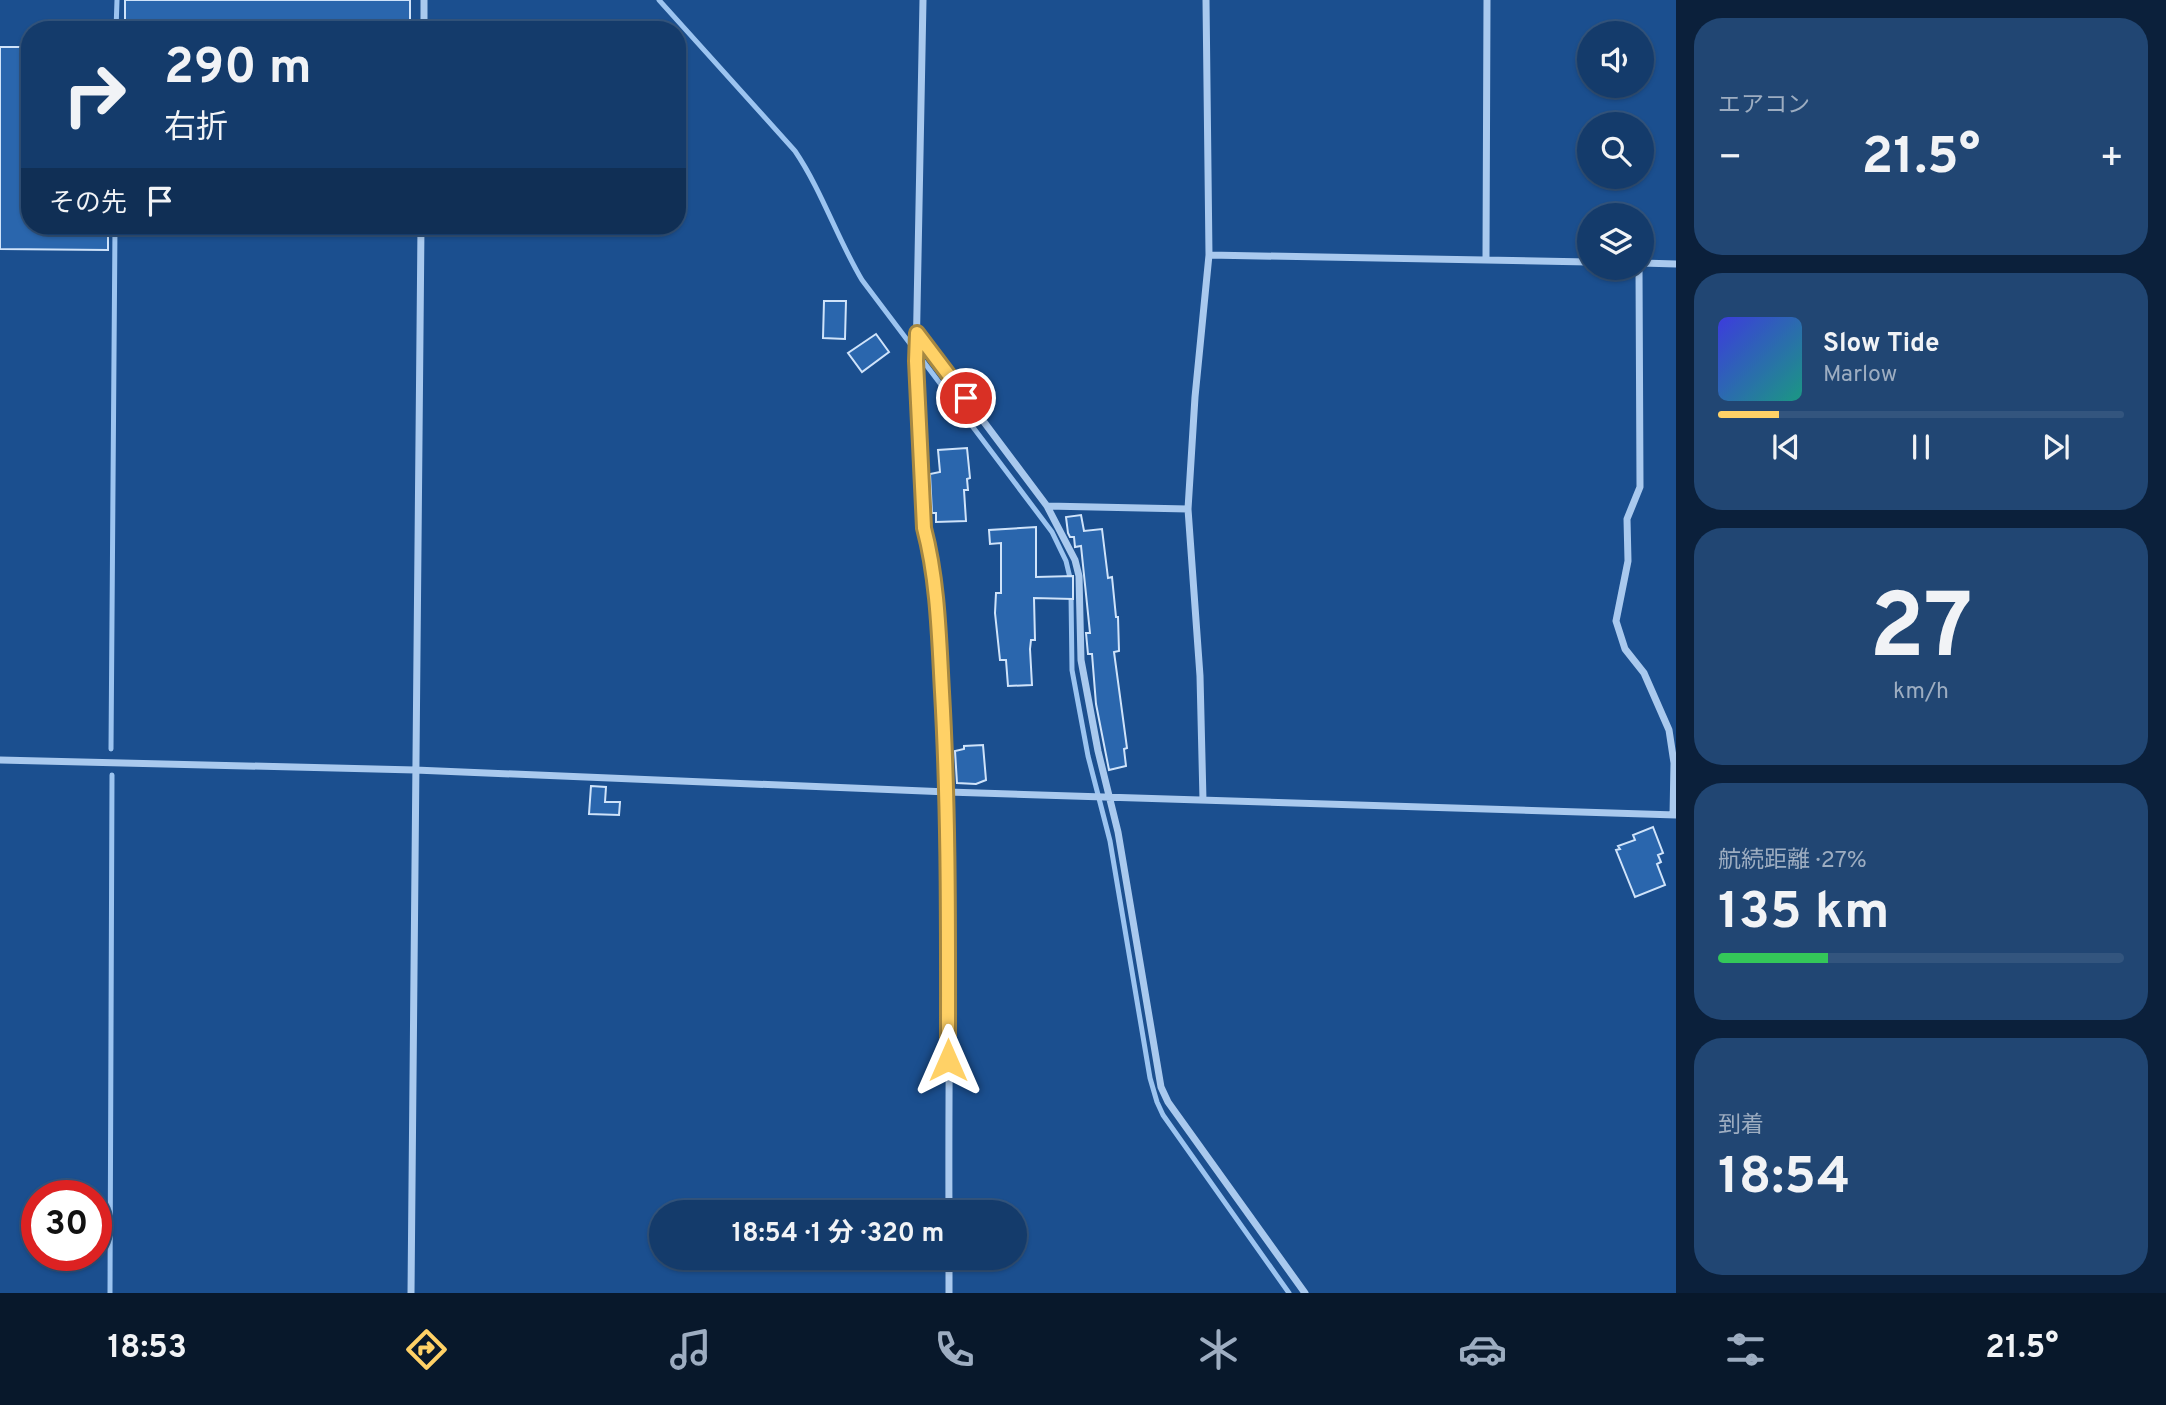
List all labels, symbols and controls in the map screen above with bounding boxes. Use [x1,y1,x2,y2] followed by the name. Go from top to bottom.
[1577,21,1654,280] map controls
[1577,21,1654,98] button: sound
[164,39,312,101] text: 290 m
[49,49,140,140] icon: right
[1718,92,1810,121] text: エアコン
[164,109,228,149] text: 右折
[1577,112,1654,189] button: search
[1862,126,1980,192] text: 21.5°
[1718,135,1743,184] text: −
[2099,135,2124,184] text: +
[141,182,179,220] icon: arrive
[49,188,127,221] text: その先
[1577,203,1654,280] button: layers
[1823,328,1940,361] text: Slow Tide
[1823,361,1897,390] text: Marlow
[936,368,996,428] pin
[947,379,985,417] icon: arrive
[1767,428,1805,466] icon: previous
[1902,428,1940,466] icon: pause
[2037,428,2075,466] icon: next
[1869,575,1973,690] text: 27
[1893,678,1949,707] text: km/h
[1718,847,1867,876] text: 航続距離 · 27%
[1718,881,1889,947] text: 135 km
[911,1023,985,1097] position arrow
[1718,1112,1764,1141] text: 到着
[1718,1146,1850,1212] text: 18:54
[21,1180,112,1271] speed limit sign: 30
[732,1218,944,1251] text: 18:54 · 1 分 · 320 m
[402,1325,451,1374] icon: directions
[666,1325,715,1374] icon: music
[930,1325,979,1374] icon: phone
[1194,1325,1243,1374] icon: climate
[1458,1325,1507,1374] icon: car
[1721,1325,1770,1374] icon: filters
[107,1329,187,1369] text: 18:53
[1985,1329,2059,1369] text: 21.5°

